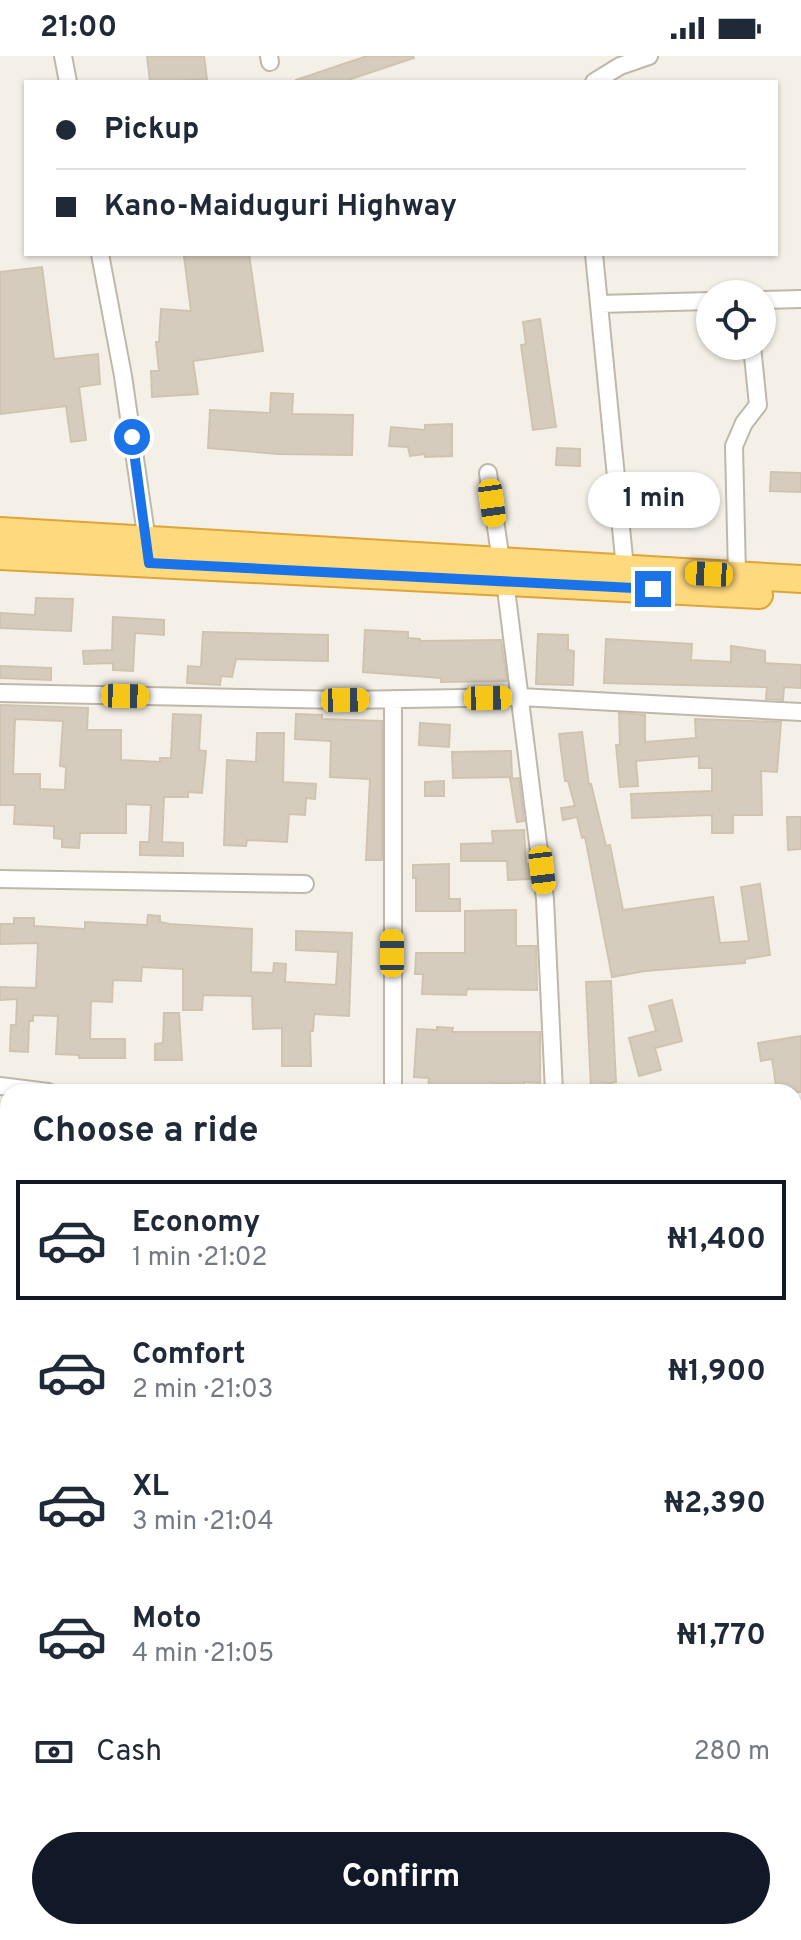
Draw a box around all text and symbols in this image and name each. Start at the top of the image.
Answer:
text: 21:00 [40,10,117,47]
text: Pickup [104,112,199,149]
text: Kano-Maiduguri Highway [104,189,457,226]
map controls [696,280,776,360]
button: locate [696,280,776,360]
route start [114,419,150,455]
callout: 1 min [587,473,719,529]
car [477,478,507,528]
text: 1 min [623,483,685,516]
car [684,561,734,587]
route end [635,571,671,607]
car [101,684,149,708]
car [464,686,512,710]
car [321,688,369,712]
car [527,845,557,895]
car [380,929,404,977]
text: Choose a ride [32,1109,258,1155]
icon: car [36,1204,108,1276]
text: Economy [132,1205,260,1242]
text: ₦1,400 [667,1222,766,1259]
text: 1 min · 21:02 [132,1242,267,1275]
icon: car [36,1336,108,1408]
text: Comfort [132,1337,245,1374]
text: ₦1,900 [668,1354,766,1391]
text: 2 min · 21:03 [132,1374,273,1407]
icon: car [36,1468,108,1540]
text: XL [132,1469,169,1506]
text: ₦2,390 [664,1486,766,1523]
text: 3 min · 21:04 [132,1506,274,1539]
icon: car [36,1600,108,1672]
text: Moto [132,1601,202,1638]
text: ₦1,770 [677,1618,766,1655]
text: 4 min · 21:05 [132,1638,274,1671]
icon: cash [32,1730,76,1774]
text: Cash [96,1734,162,1771]
text: 280 m [694,1736,770,1769]
button: Confirm [32,1832,770,1924]

